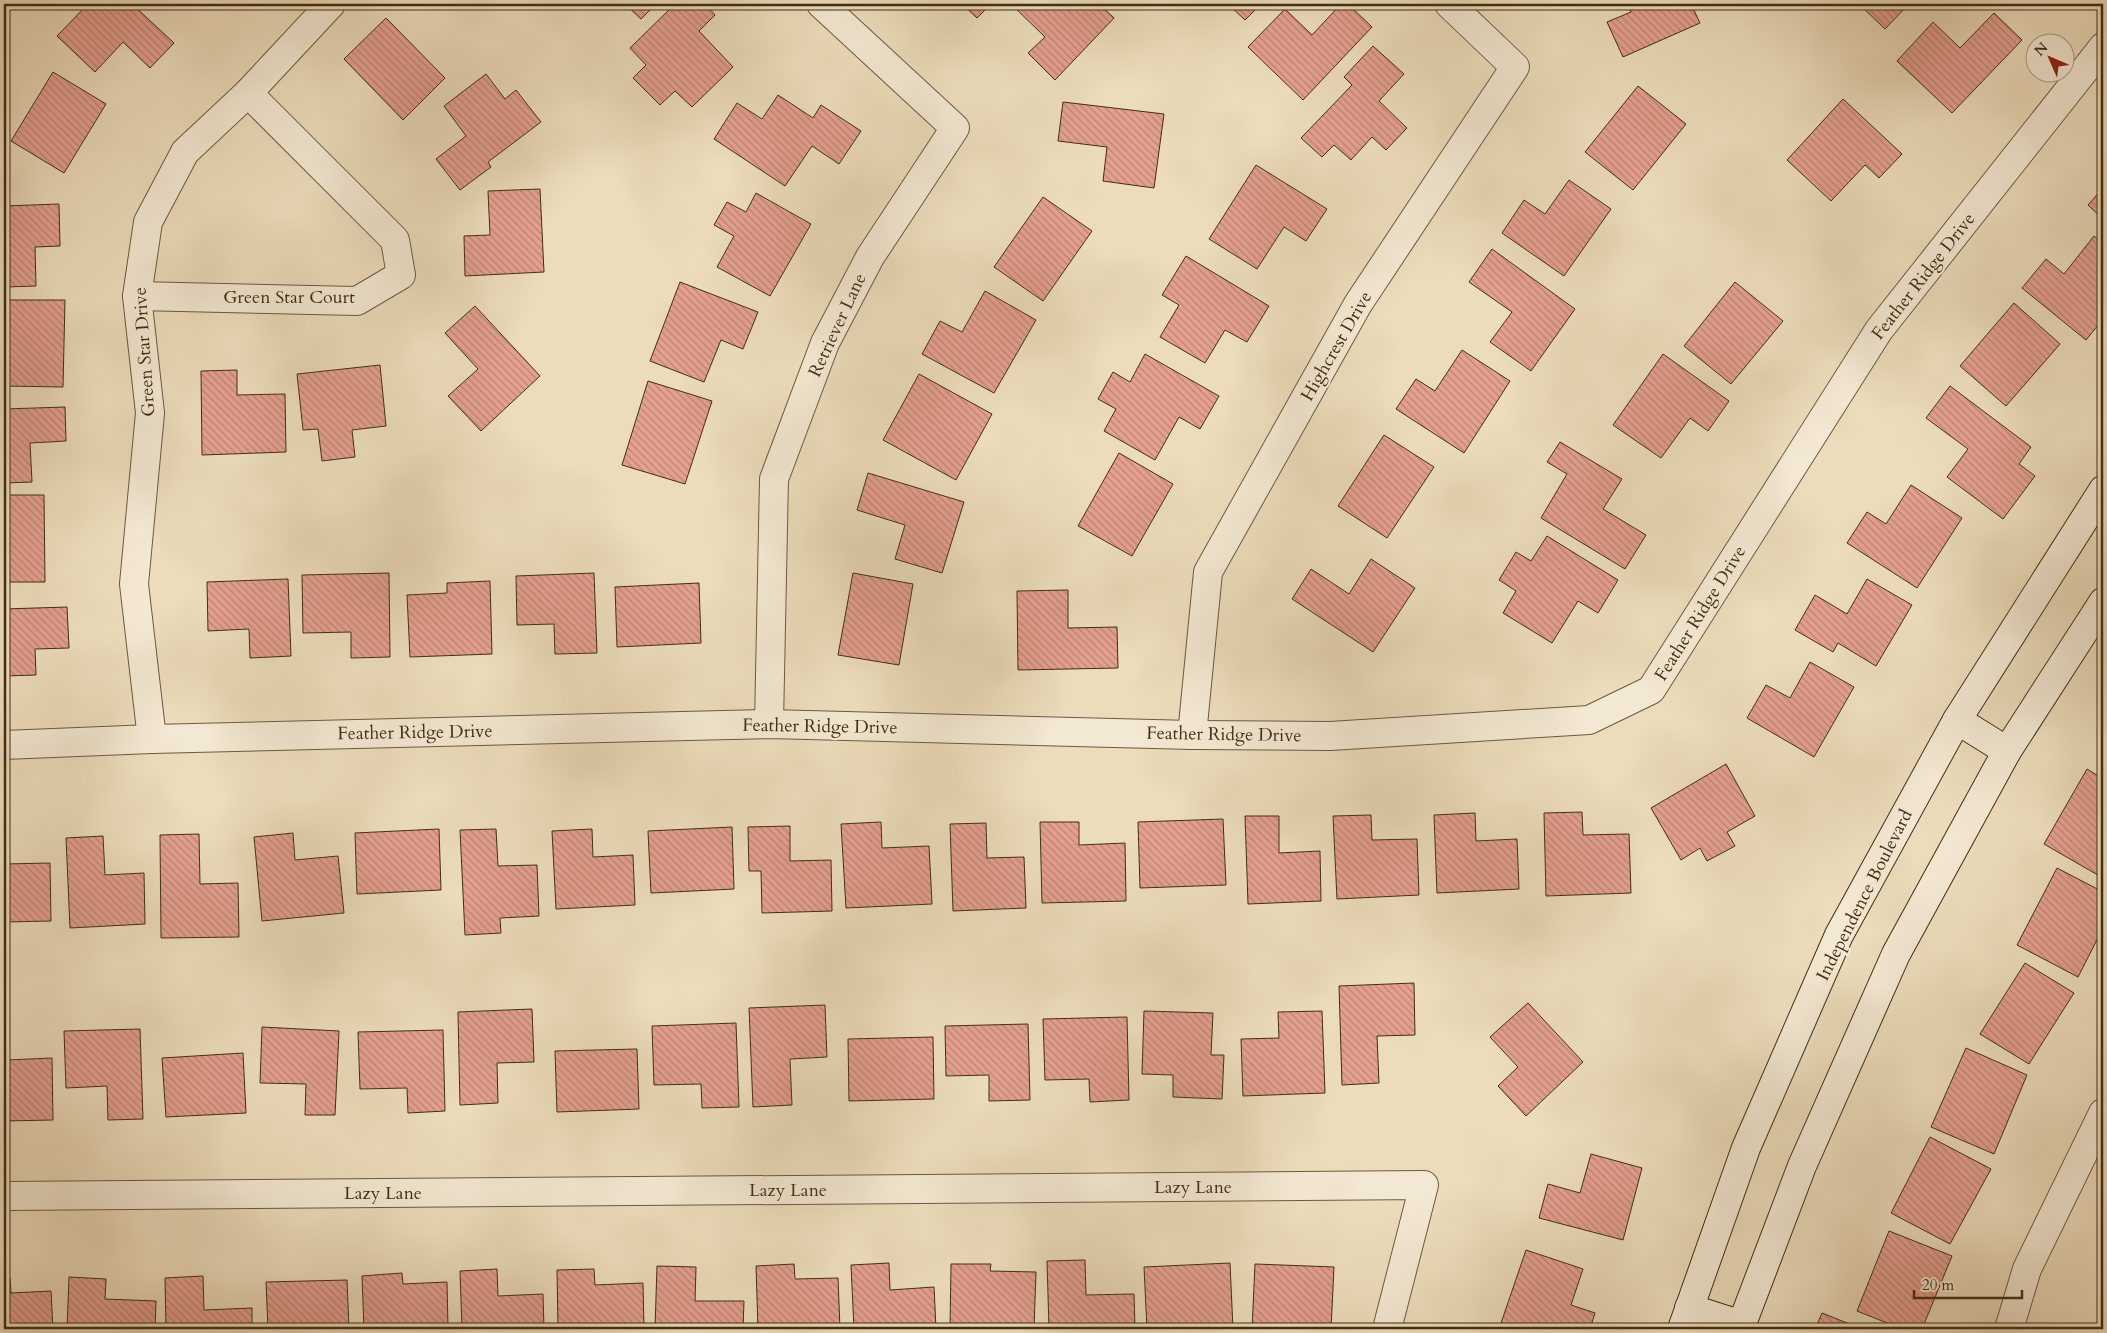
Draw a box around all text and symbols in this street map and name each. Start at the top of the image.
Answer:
north arrow [2024,32,2074,82]
text: N [2030,38,2052,60]
street label: Feather Ridge Drive [1866,208,1981,345]
street label: Retriever Lane [802,269,872,381]
street label: Green Star Court [223,285,355,310]
street label: Green Star Drive [128,286,161,417]
street label: Highcrest Drive [1295,287,1378,406]
street label: Feather Ridge Drive [1649,541,1752,686]
street label: Feather Ridge Drive [742,713,898,740]
street label: Feather Ridge Drive [337,719,493,746]
street label: Feather Ridge Drive [1146,721,1302,748]
street label: Independence Boulevard [1810,805,1919,985]
street label: Lazy Lane [1154,1175,1232,1200]
street label: Lazy Lane [749,1178,827,1203]
street label: Lazy Lane [344,1181,422,1206]
scale bar [1914,1268,2022,1300]
text: 20 m [1922,1275,1954,1295]

